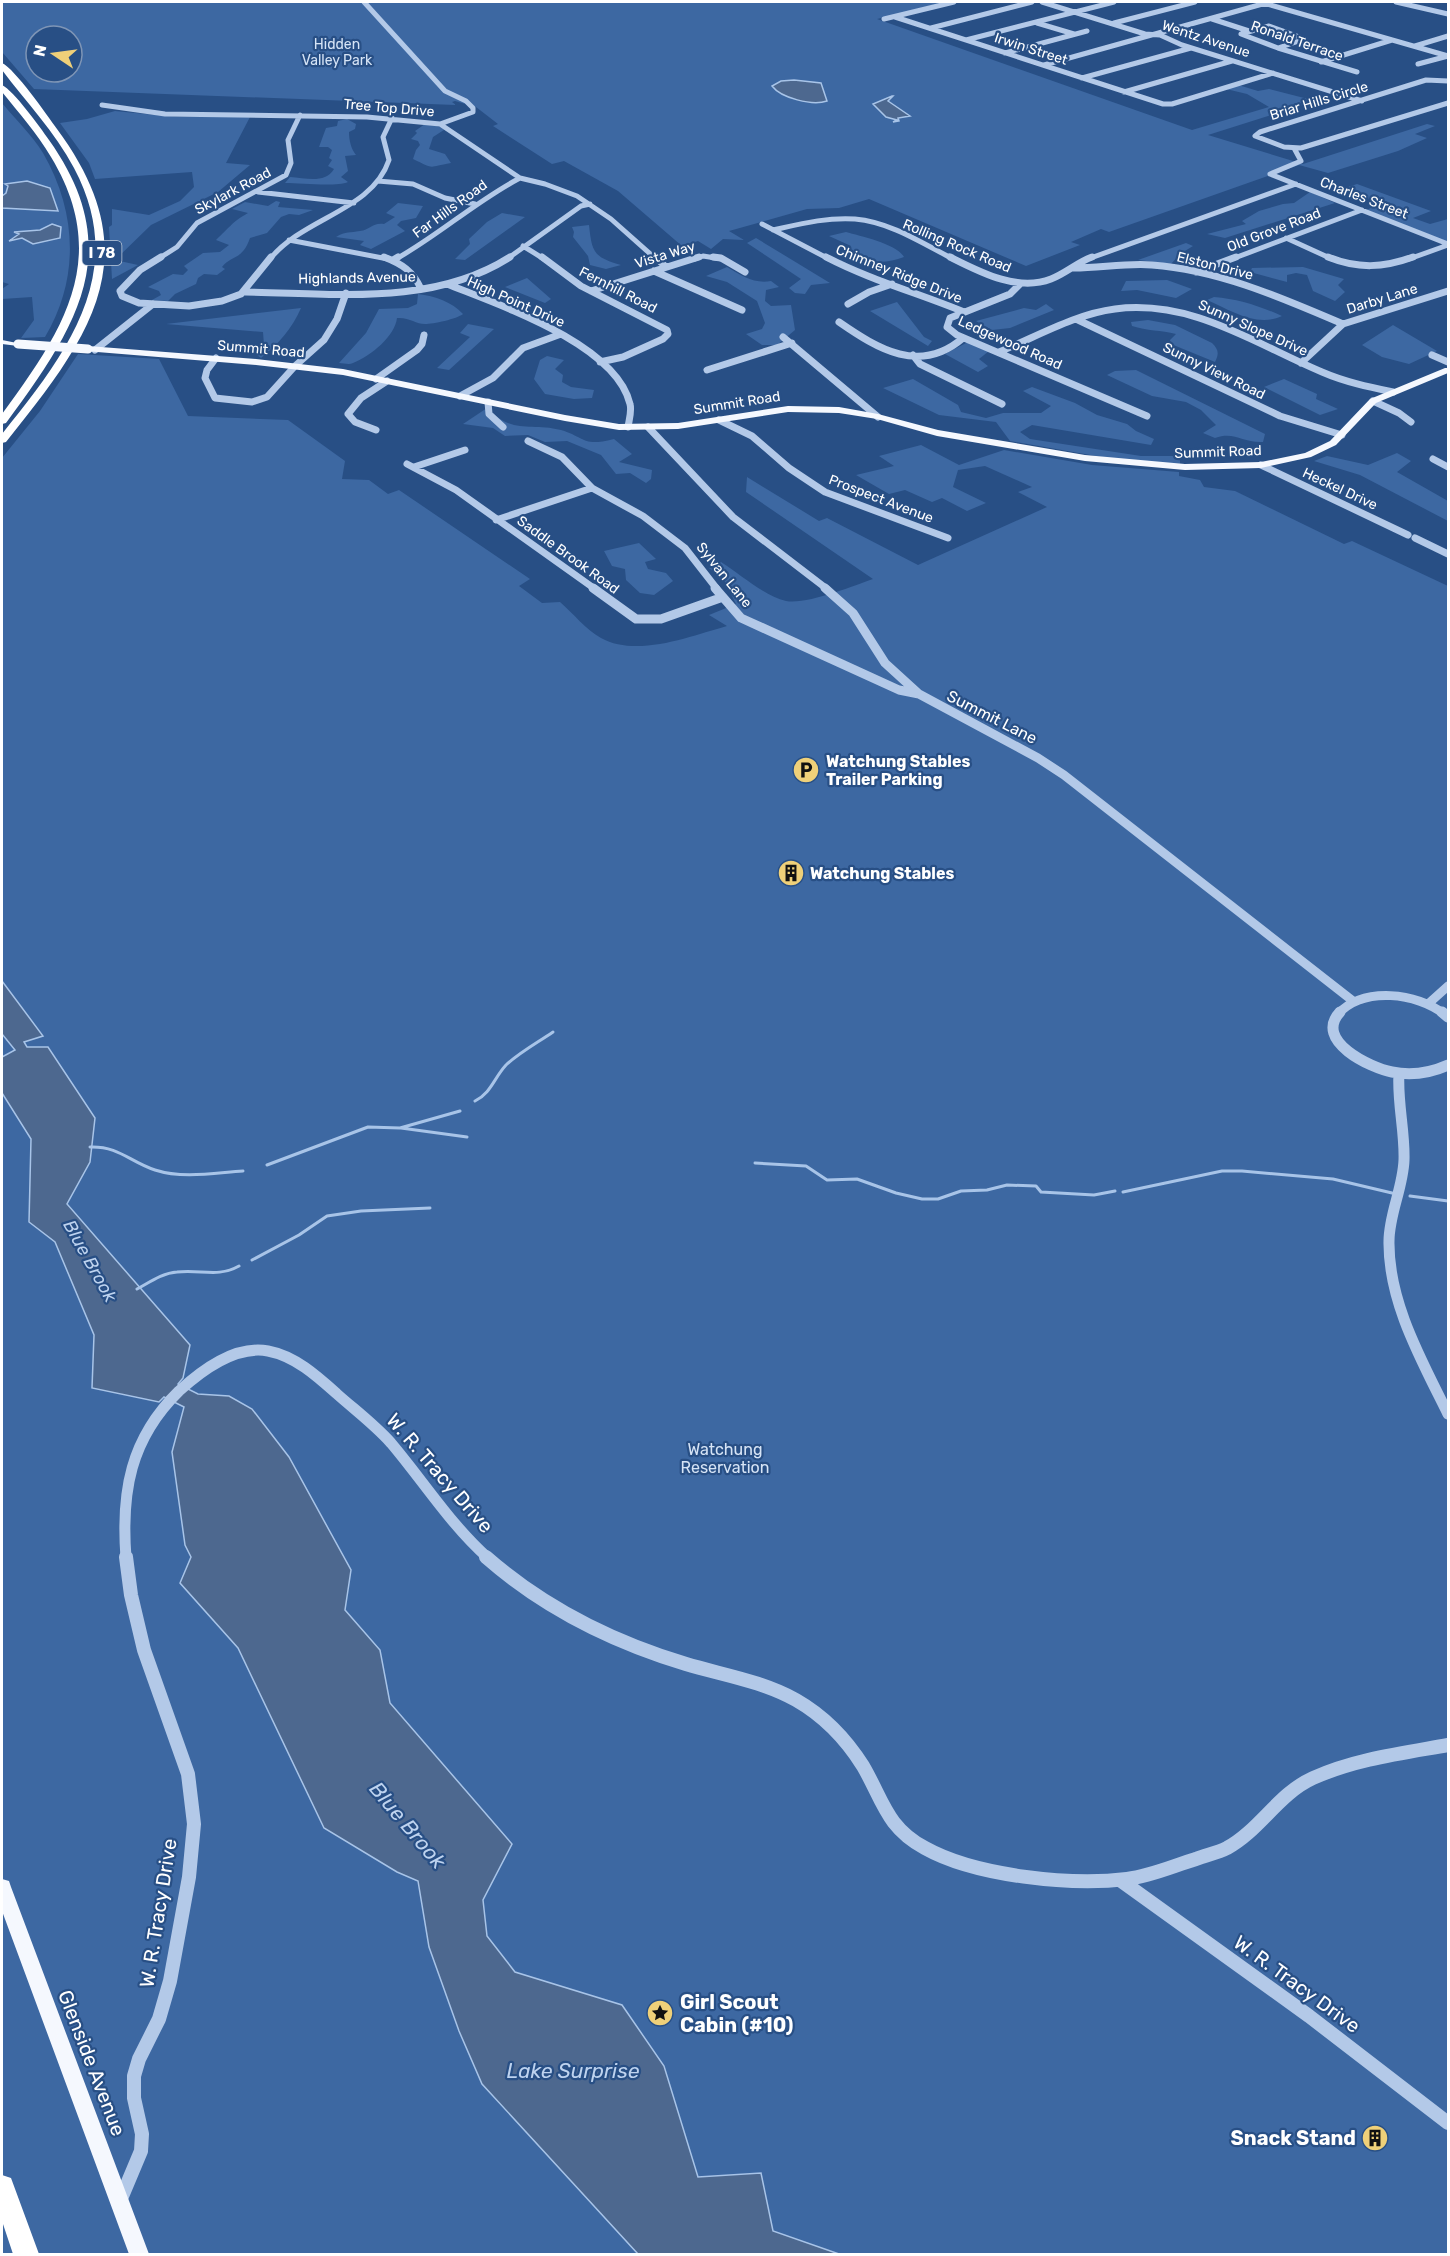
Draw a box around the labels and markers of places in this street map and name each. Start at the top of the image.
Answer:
place label: Watchung Stables Trailer Parking [826,752,970,789]
parking icon: Watchung Stables Trailer Parking [791,755,821,785]
building icon: Watchung Stables [776,858,806,888]
place label: Watchung Stables [810,864,954,883]
place label: Girl Scout Cabin (#10) [680,1990,793,2037]
place icon: Girl Scout Cabin (#10) [645,1998,675,2028]
building icon: Snack Stand [1360,2123,1390,2153]
place label: Snack Stand [1231,2126,1356,2150]

